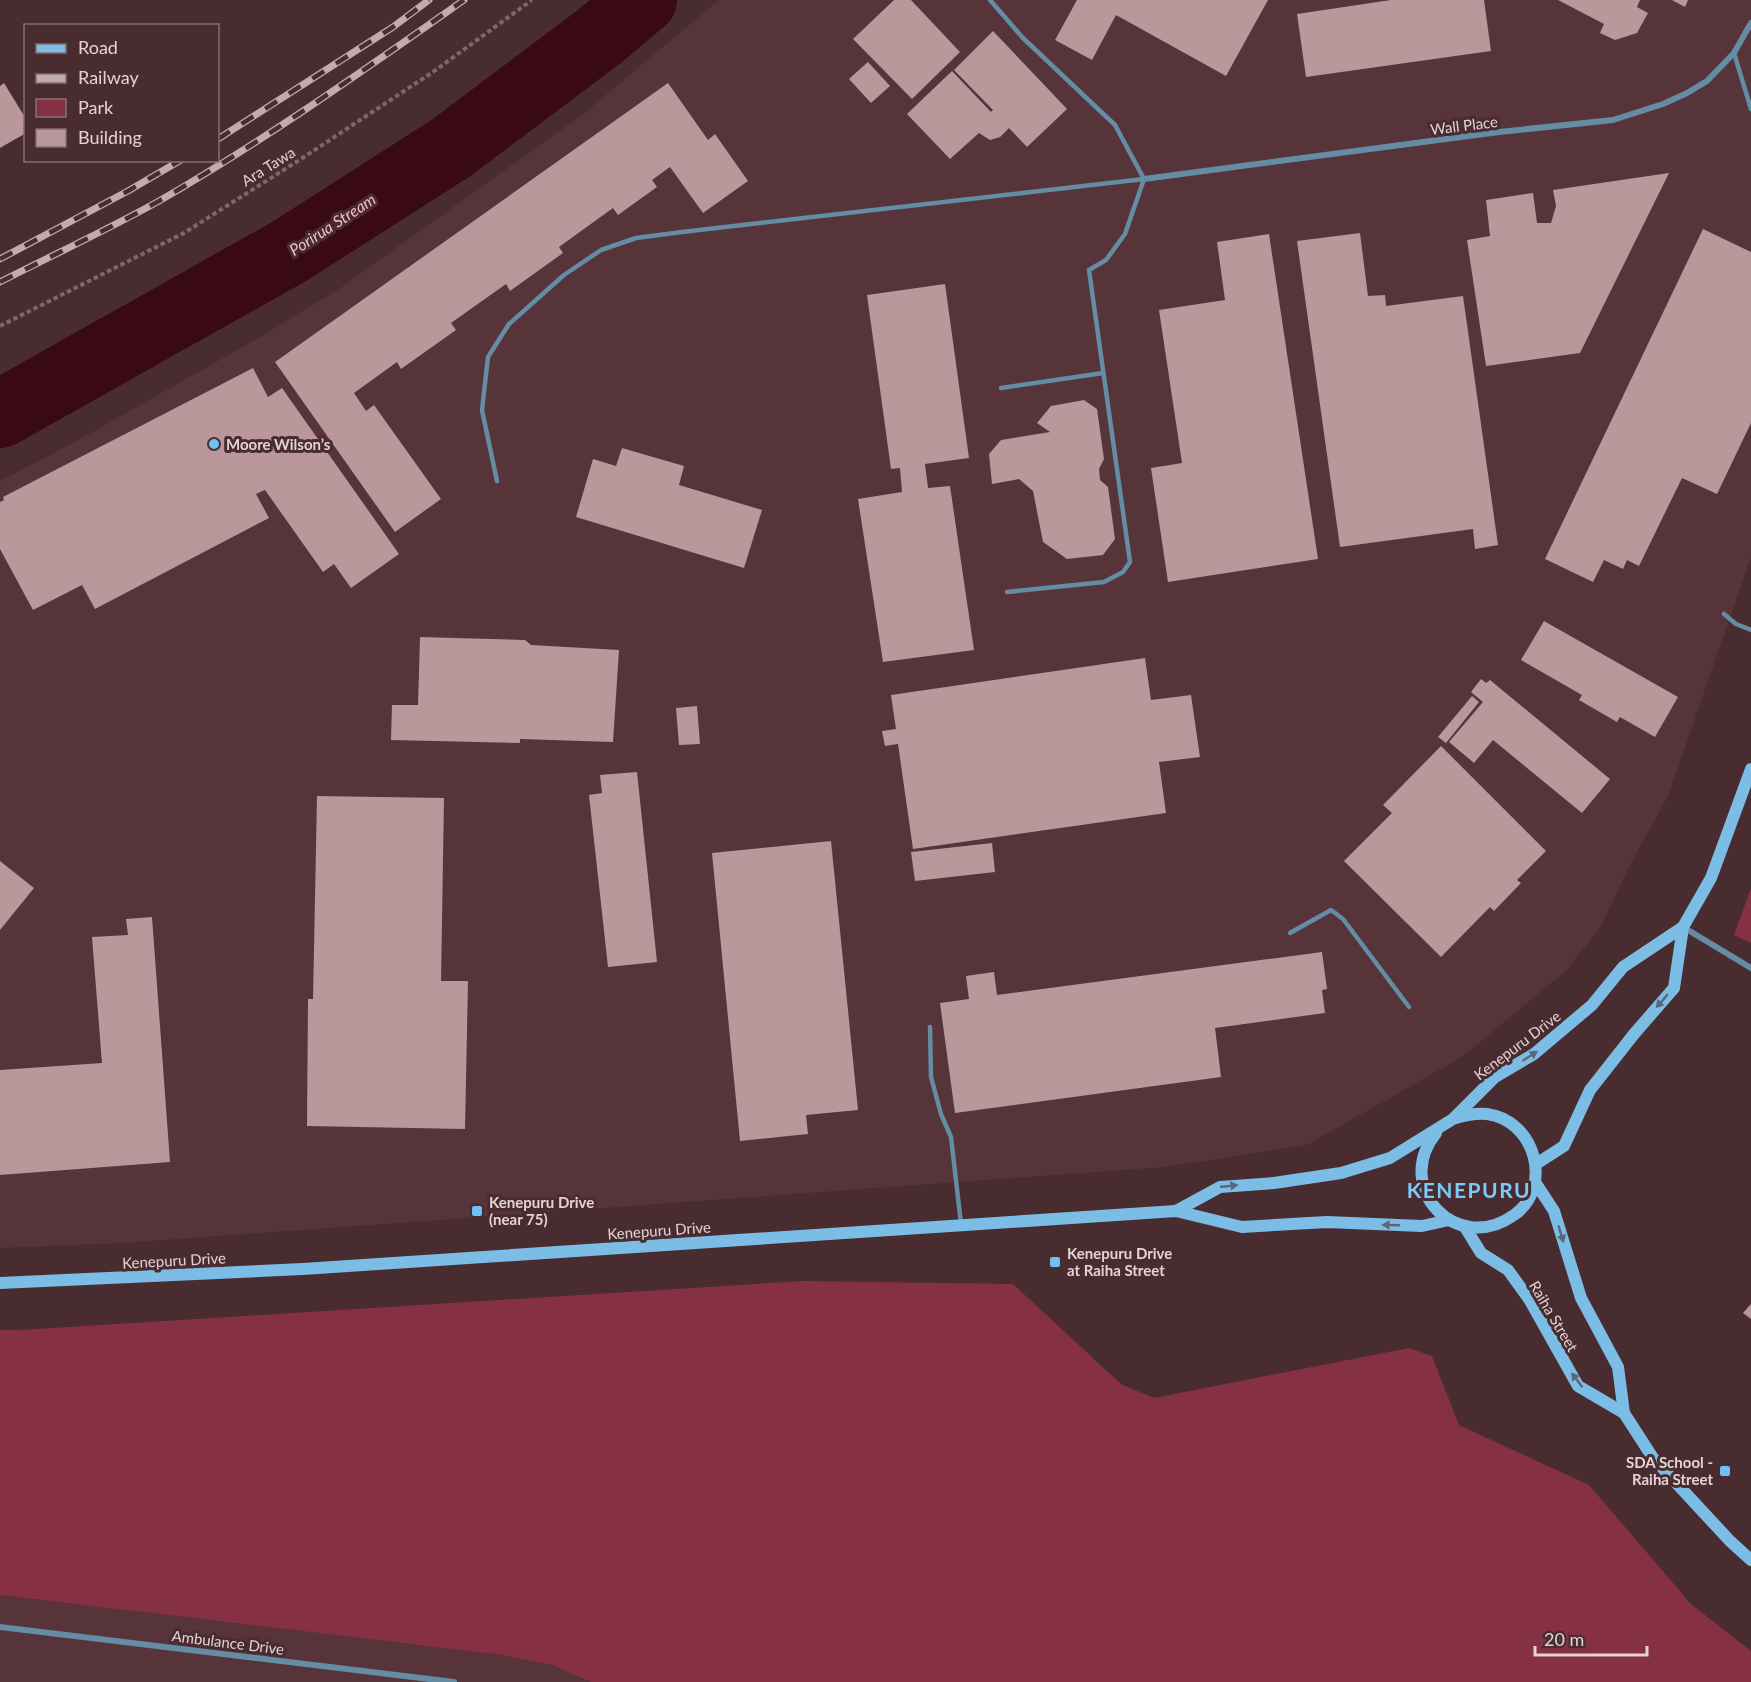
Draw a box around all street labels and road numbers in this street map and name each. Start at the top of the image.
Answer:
street label: Wall Place [1429,112,1499,138]
street label: Ara Tawa [238,142,298,190]
street label: Kenepuru Drive [1470,1007,1564,1083]
street label: Kenepuru Drive [607,1217,711,1243]
street label: Kenepuru Drive [122,1248,226,1272]
street label: Raiha Street [1526,1277,1583,1355]
street label: Ambulance Drive [171,1626,285,1658]

